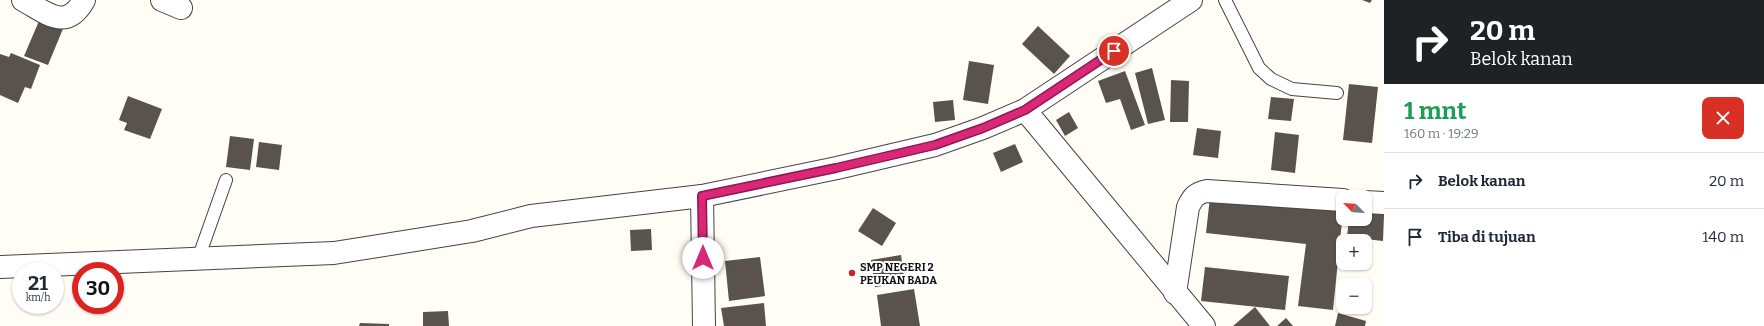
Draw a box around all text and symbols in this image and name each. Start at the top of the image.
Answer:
text: 20 m [1470,14,1535,47]
icon: right [1404,16,1456,68]
pin [1097,34,1131,68]
icon: arrive [1103,40,1125,62]
text: Belok kanan [1470,48,1573,70]
text: 1 mnt [1404,97,1467,125]
button: close [1702,97,1744,139]
text: 160 m · 19:29 [1404,126,1479,141]
icon: right [1404,170,1426,192]
text: Belok kanan [1438,172,1526,190]
text: 20 m [1709,172,1744,190]
north arrow [1336,190,1372,226]
map controls [1336,190,1372,314]
icon: arrive [1404,226,1426,248]
text: Tiba di tujuan [1438,228,1536,246]
text: 140 m [1702,228,1744,246]
button: + [1336,234,1372,270]
position arrow [682,237,724,279]
place label: SMP NEGERI 2 PEUKAN BADA [860,261,937,287]
speed limit sign: 30 [72,262,124,314]
marker: SMP NEGERI 2 PEUKAN BADA [847,268,857,278]
text: 21 [28,271,48,295]
button: − [1336,278,1372,314]
text: km/h [26,292,50,304]

